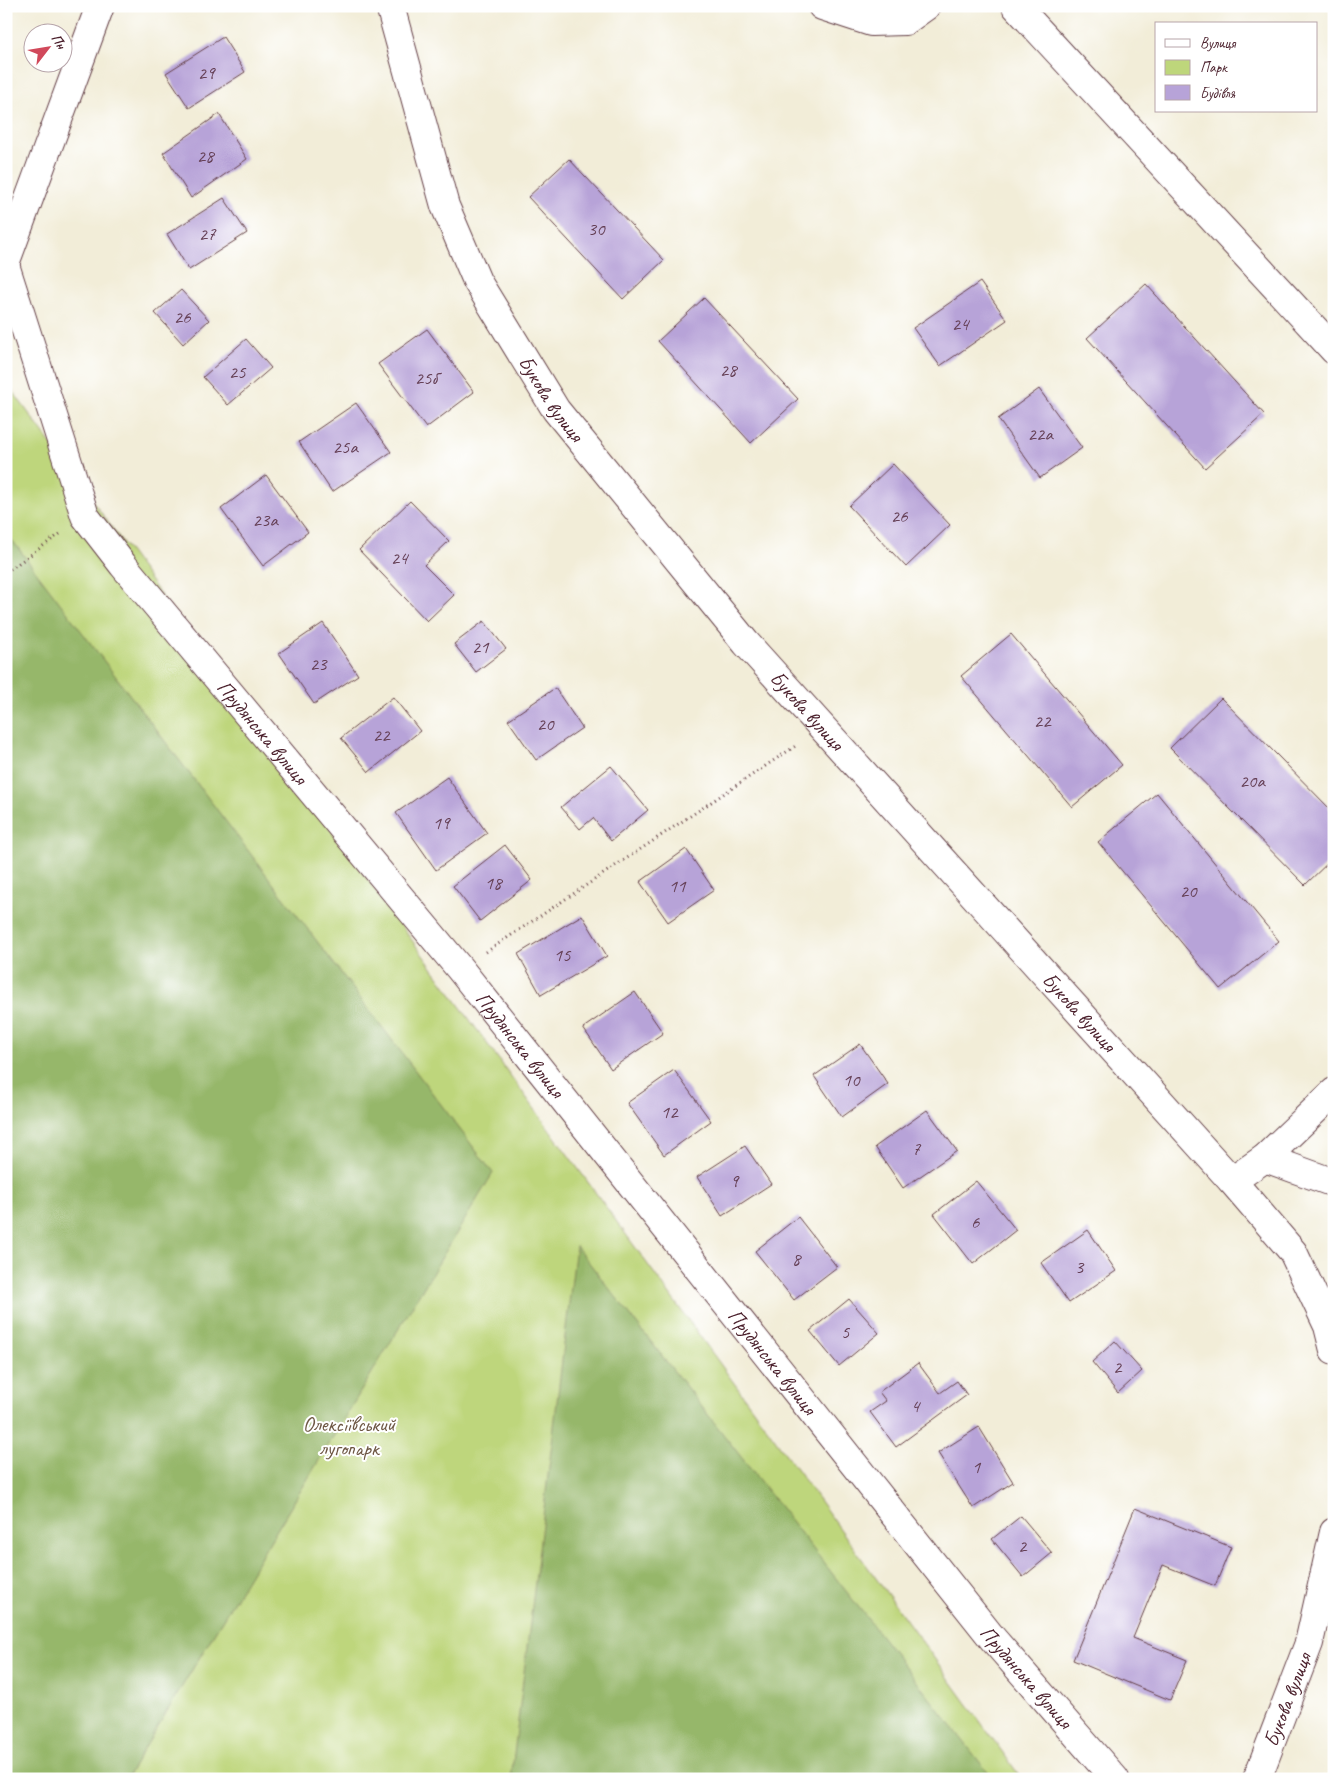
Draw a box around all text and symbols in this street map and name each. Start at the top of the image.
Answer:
north arrow [22,22,72,72]
legend [1155,22,1318,112]
text: Пн [48,31,70,53]
text: Вулиця [1200,34,1237,53]
text: Парк [1200,58,1228,77]
house number: 29 [197,61,216,85]
text: Будівля [1200,84,1235,103]
house number: 28 [196,144,216,168]
house number: 30 [587,217,606,241]
house number: 27 [198,222,217,246]
house number: 26 [173,305,192,329]
house number: 24 [951,312,971,336]
street label: Букова вулиця [513,351,591,448]
house number: 28 [719,358,739,382]
house number: 25 [228,360,247,384]
house number: 25б [415,366,443,390]
house number: 22а [1027,422,1054,446]
house number: 25а [332,435,359,459]
house number: 26 [890,504,909,528]
house number: 23а [252,508,279,532]
house number: 24 [390,546,410,570]
house number: 21 [471,635,490,659]
house number: 23 [309,652,328,676]
street label: Букова вулиця [765,665,851,757]
street label: Прудянська вулиця [211,675,315,791]
house number: 22 [1033,709,1052,733]
house number: 20 [536,712,555,736]
house number: 22 [372,723,391,747]
house number: 20а [1239,769,1266,793]
house number: 19 [432,811,451,835]
house number: 18 [484,871,504,895]
house number: 11 [668,874,687,898]
house number: 20 [1179,879,1198,903]
house number: 15 [553,943,572,967]
street label: Букова вулиця [1037,967,1123,1058]
street label: Прудянська вулиця [470,986,571,1104]
house number: 10 [842,1068,861,1092]
house number: 12 [660,1100,679,1124]
house number: 7 [912,1137,922,1161]
house number: 9 [730,1169,740,1193]
house number: 6 [971,1210,981,1234]
house number: 8 [792,1247,803,1271]
house number: 3 [1075,1255,1085,1279]
street label: Прудянська вулиця [722,1303,823,1421]
house number: 5 [841,1320,851,1344]
house number: 2 [1113,1355,1123,1379]
house number: 4 [911,1394,922,1418]
park label: Олексіївський лугопарк [303,1411,396,1461]
house number: 1 [972,1455,982,1479]
house number: 2 [1018,1534,1028,1558]
street label: Прудянська вулиця [974,1620,1079,1735]
street label: Букова вулиця [1258,1647,1318,1750]

